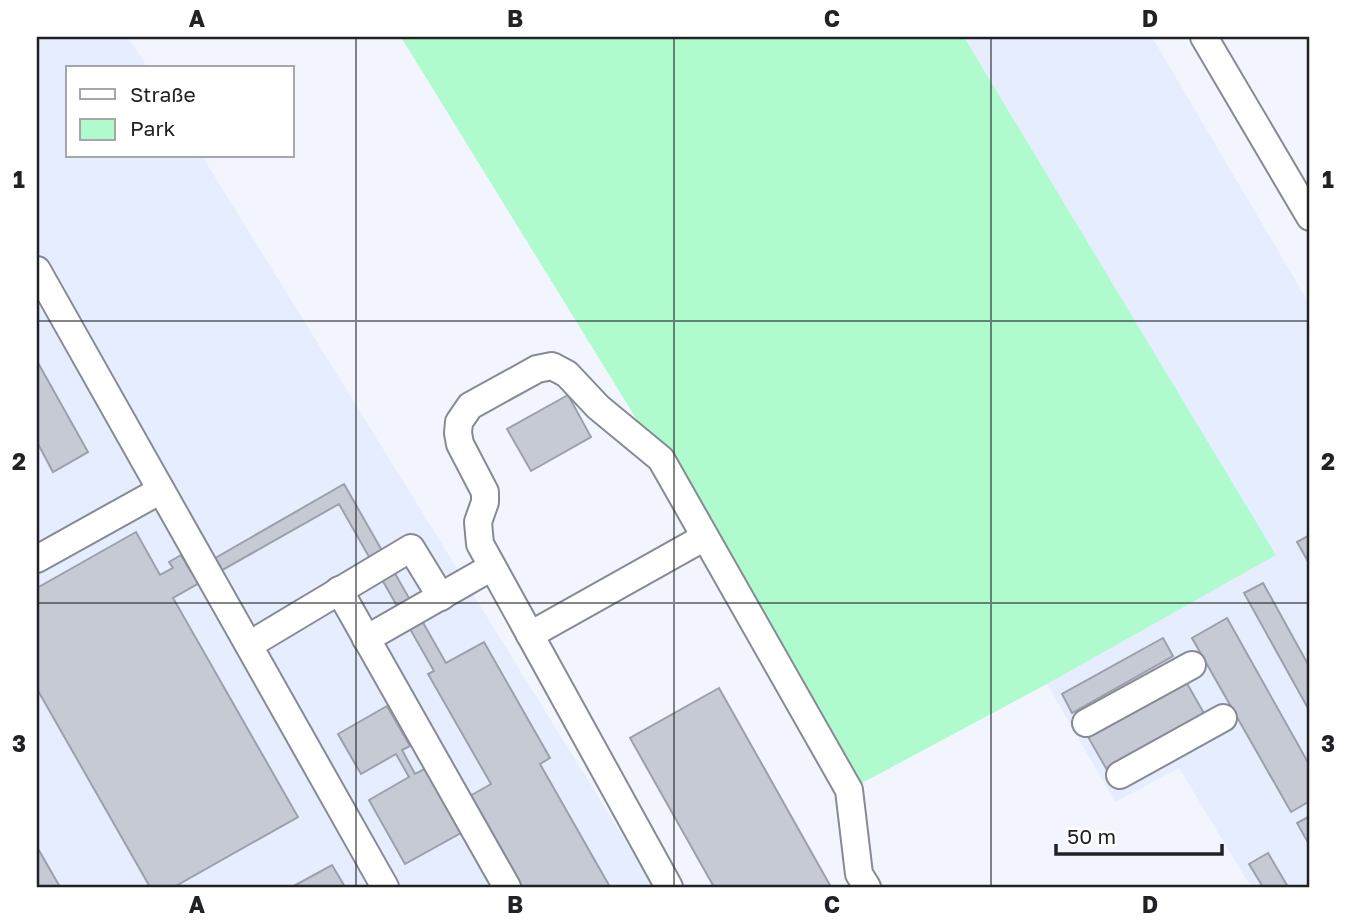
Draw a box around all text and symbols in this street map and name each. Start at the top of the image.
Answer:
text: A [189,4,206,32]
text: B [507,4,523,32]
text: C [824,4,840,32]
text: D [1142,4,1158,32]
legend [66,66,294,158]
text: Straße [130,81,196,107]
text: Park [130,115,176,141]
text: 1 [13,165,25,193]
text: 1 [1322,165,1334,193]
text: 2 [12,447,26,475]
text: 2 [1321,447,1335,475]
text: 3 [12,729,26,757]
text: 3 [1321,729,1335,757]
scale bar [1056,812,1223,856]
text: 50 m [1067,823,1116,849]
text: A [189,890,206,918]
text: B [507,890,523,918]
text: C [824,890,840,918]
text: D [1142,890,1158,918]

